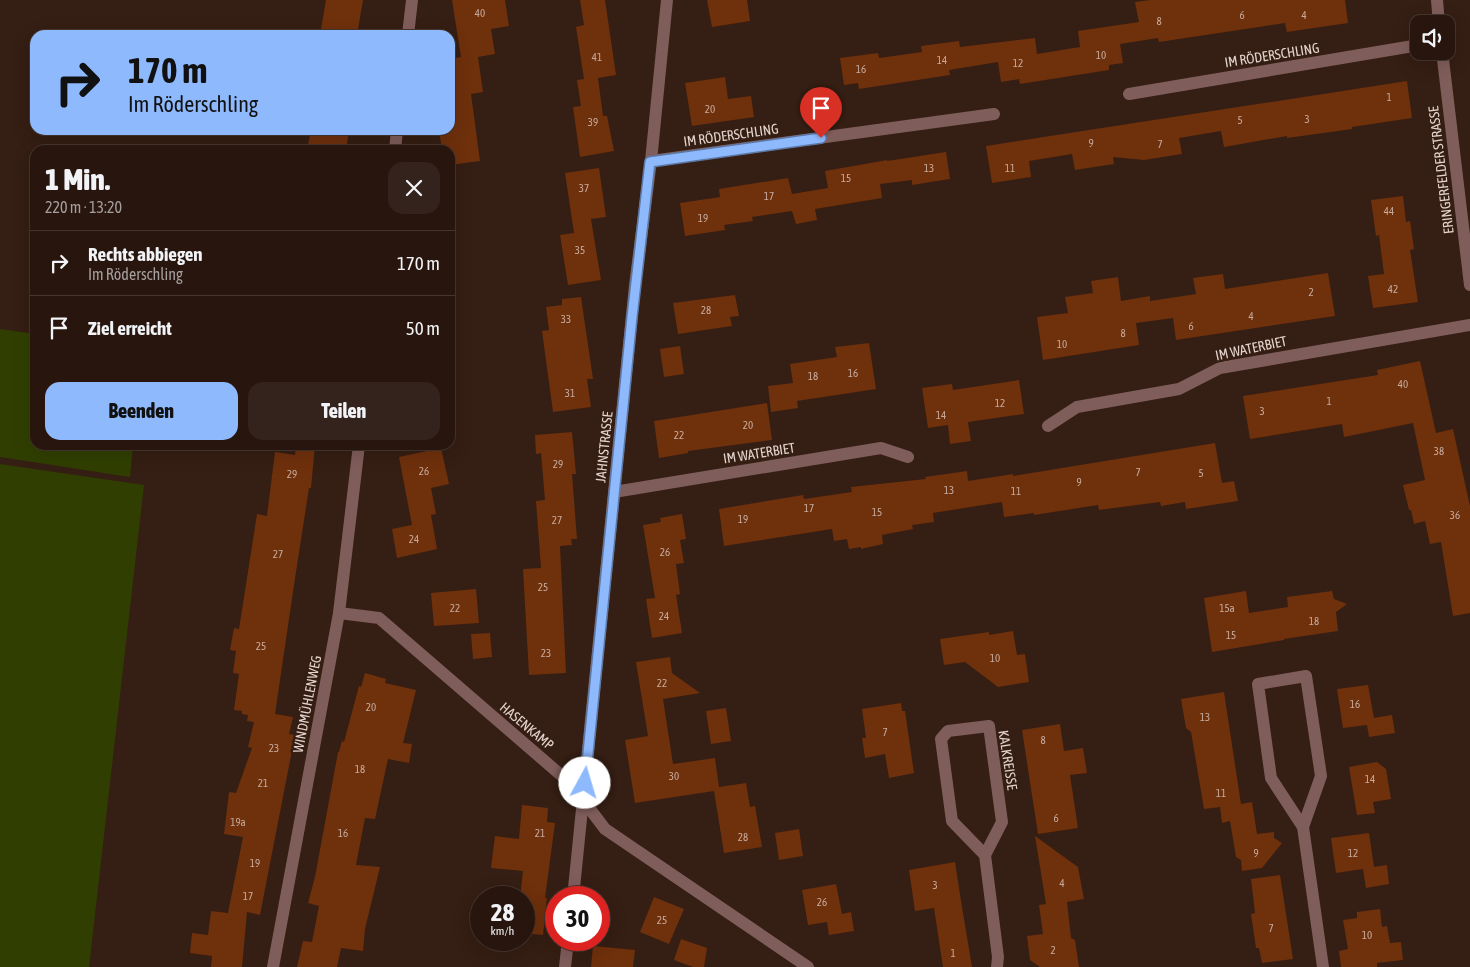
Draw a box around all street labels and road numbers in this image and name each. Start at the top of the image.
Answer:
street label: IM RÖDERSCHLING [1223,40,1321,70]
street label: ERINGERFELDER STRASSE [1425,105,1457,235]
street label: IM RÖDERSCHLING [683,120,779,150]
street label: IM WATERBIET [1214,333,1288,363]
street label: JAHNSTRASSE [592,411,616,483]
street label: IM WATERBIET [722,439,796,467]
street label: WINDMÜHLENWEG [290,654,324,754]
street label: HASENKAMP [497,699,557,753]
street label: KALKREISSE [995,729,1021,791]

